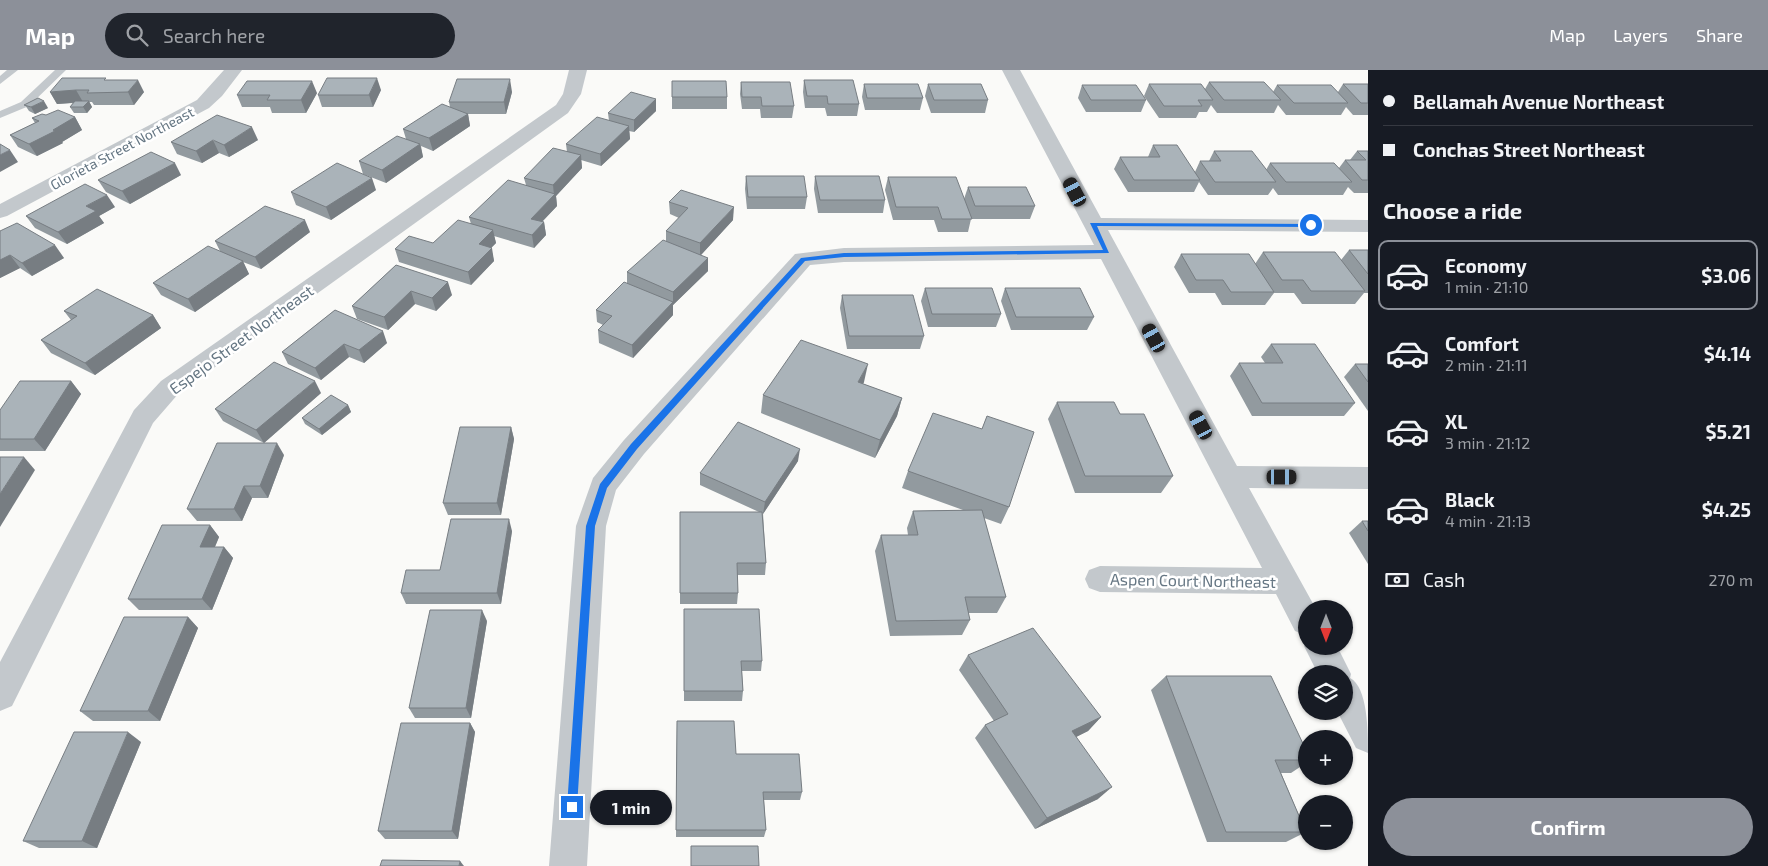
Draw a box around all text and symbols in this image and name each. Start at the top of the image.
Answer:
search box [105,13,455,58]
text: Map [25,21,75,50]
icon: search [123,21,151,49]
text: Search here [163,24,265,47]
text: Map [1549,24,1585,46]
text: Layers [1613,24,1668,46]
text: Share [1696,24,1743,46]
text: Bellamah Avenue Northeast [1413,90,1664,113]
street label: Glorieta Street Northeast [47,103,197,193]
text: Conchas Street Northeast [1413,138,1645,161]
car [1061,175,1088,209]
text: Choose a ride [1383,197,1522,223]
route start [1300,214,1322,236]
icon: car [1385,253,1430,298]
text: Economy [1445,254,1527,277]
text: $3.06 [1701,264,1751,287]
text: 1 min · 21:10 [1445,277,1528,296]
street label: Espejo Street Northeast [165,280,317,398]
car [1140,321,1167,355]
icon: car [1385,331,1430,376]
text: Comfort [1445,332,1519,355]
text: $4.14 [1704,342,1751,365]
text: 2 min · 21:11 [1445,355,1528,374]
car [1187,408,1214,442]
icon: car [1385,409,1430,454]
text: XL [1445,410,1467,433]
text: $5.21 [1706,420,1751,443]
text: 3 min · 21:12 [1445,433,1530,452]
car [1267,470,1297,485]
icon: car [1385,487,1430,532]
text: Black [1445,488,1495,511]
text: $4.25 [1702,498,1751,521]
text: 4 min · 21:13 [1445,511,1531,530]
icon: cash [1383,566,1411,594]
text: Cash [1423,568,1465,591]
street label: Aspen Court Northeast [1110,569,1276,591]
text: 270 m [1709,570,1753,589]
north arrow [1298,600,1352,655]
map controls [1298,600,1353,850]
button: layers [1298,665,1353,720]
button: + [1298,730,1353,785]
callout: 1 min [590,790,672,824]
button: − [1298,795,1353,850]
route end [561,796,583,818]
text: 1 min [612,798,650,817]
button: Confirm [1383,798,1753,856]

